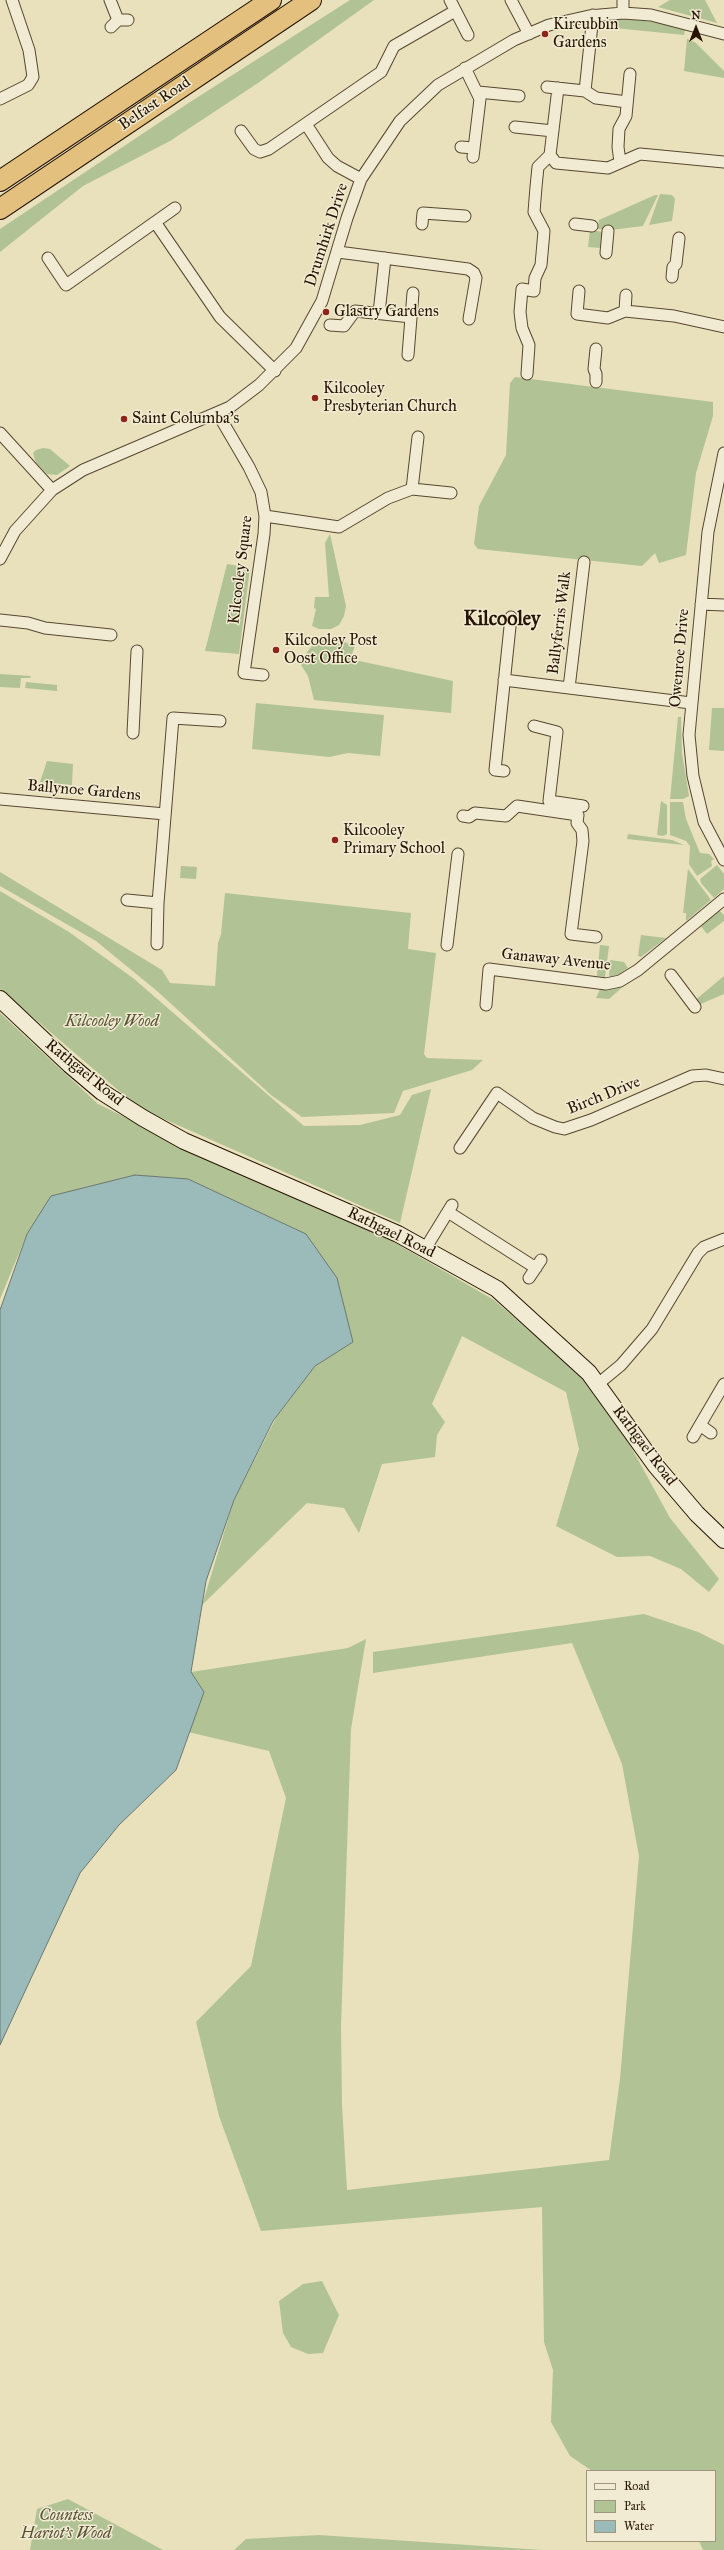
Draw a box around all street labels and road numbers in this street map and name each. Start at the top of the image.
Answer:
street label: Belfast Road [115,73,195,135]
street label: Drumhirk Drive [301,181,353,289]
street label: Kilcooley Square [225,514,257,626]
street label: Ballyferris Walk [544,570,576,676]
street label: Owenroe Drive [666,608,694,708]
street label: Ballynoe Gardens [27,776,141,806]
street label: Ganaway Avenue [500,945,612,975]
street label: Rathgael Road [41,1036,127,1110]
street label: Birch Drive [565,1073,643,1119]
street label: Rathgael Road [344,1203,438,1263]
street label: Rathgael Road [608,1402,680,1490]

